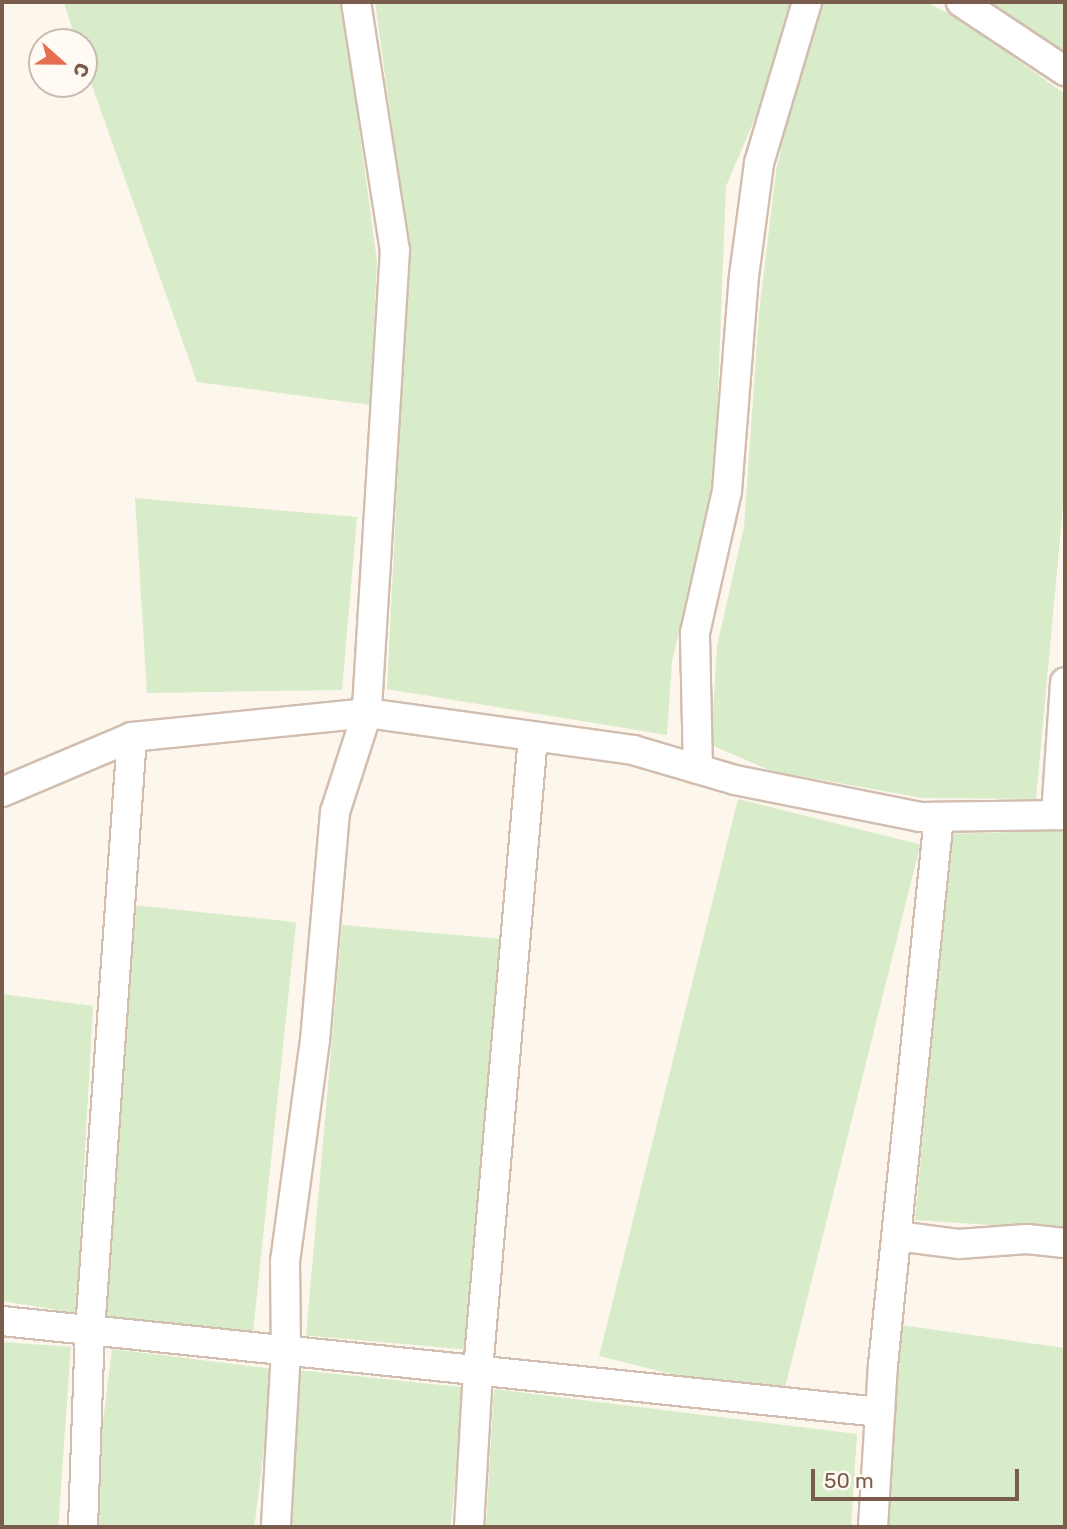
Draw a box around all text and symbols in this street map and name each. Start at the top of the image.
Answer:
north arrow [28,28,98,98]
text: С [68,60,94,80]
scale bar [815,1456,1023,1500]
text: 50 m [824,1468,874,1493]

